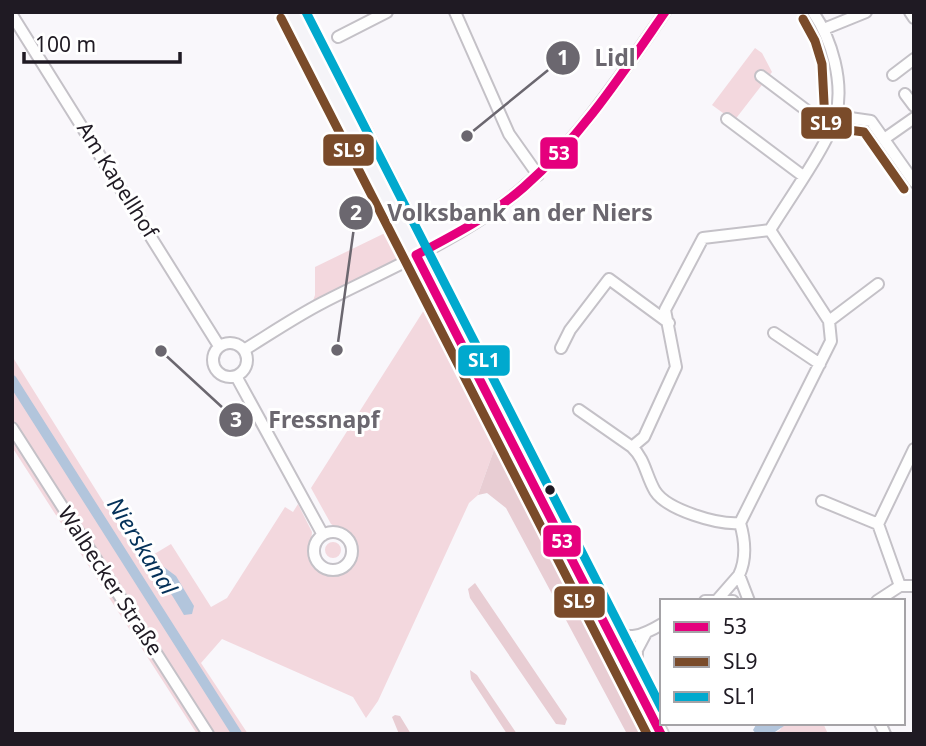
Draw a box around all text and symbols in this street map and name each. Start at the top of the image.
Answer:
scale bar [24,21,180,65]
text: 100 m [35,30,96,58]
callout: Lidl [545,36,649,80]
text: Lidl [594,41,636,73]
text: 1 [557,43,569,71]
line badge: SL9 [800,106,853,140]
text: SL9 [810,110,842,136]
street label: Am Kapellhof [71,116,166,244]
line badge: SL9 [322,133,375,167]
line badge: 53 [539,136,579,170]
text: SL9 [333,137,365,163]
text: 53 [548,140,570,166]
callout: Volksbank an der Niers [339,191,667,235]
text: Volksbank an der Niers [387,196,653,228]
text: 2 [350,198,362,226]
line badge: SL1 [457,344,511,377]
text: SL1 [468,347,500,373]
callout: Fressnapf [219,398,393,442]
text: Fressnapf [268,403,381,435]
text: 3 [230,405,242,433]
unlabelled marker [543,483,557,497]
water label: Nierskanal [100,491,186,601]
street label: Walbecker Straße [52,500,170,660]
line badge: 53 [542,524,582,558]
text: 53 [551,528,573,554]
line badge: SL9 [553,585,606,619]
text: SL9 [563,588,595,614]
legend [660,599,905,725]
text: 53 [723,612,747,640]
text: SL9 [723,647,758,675]
text: SL1 [723,682,758,710]

